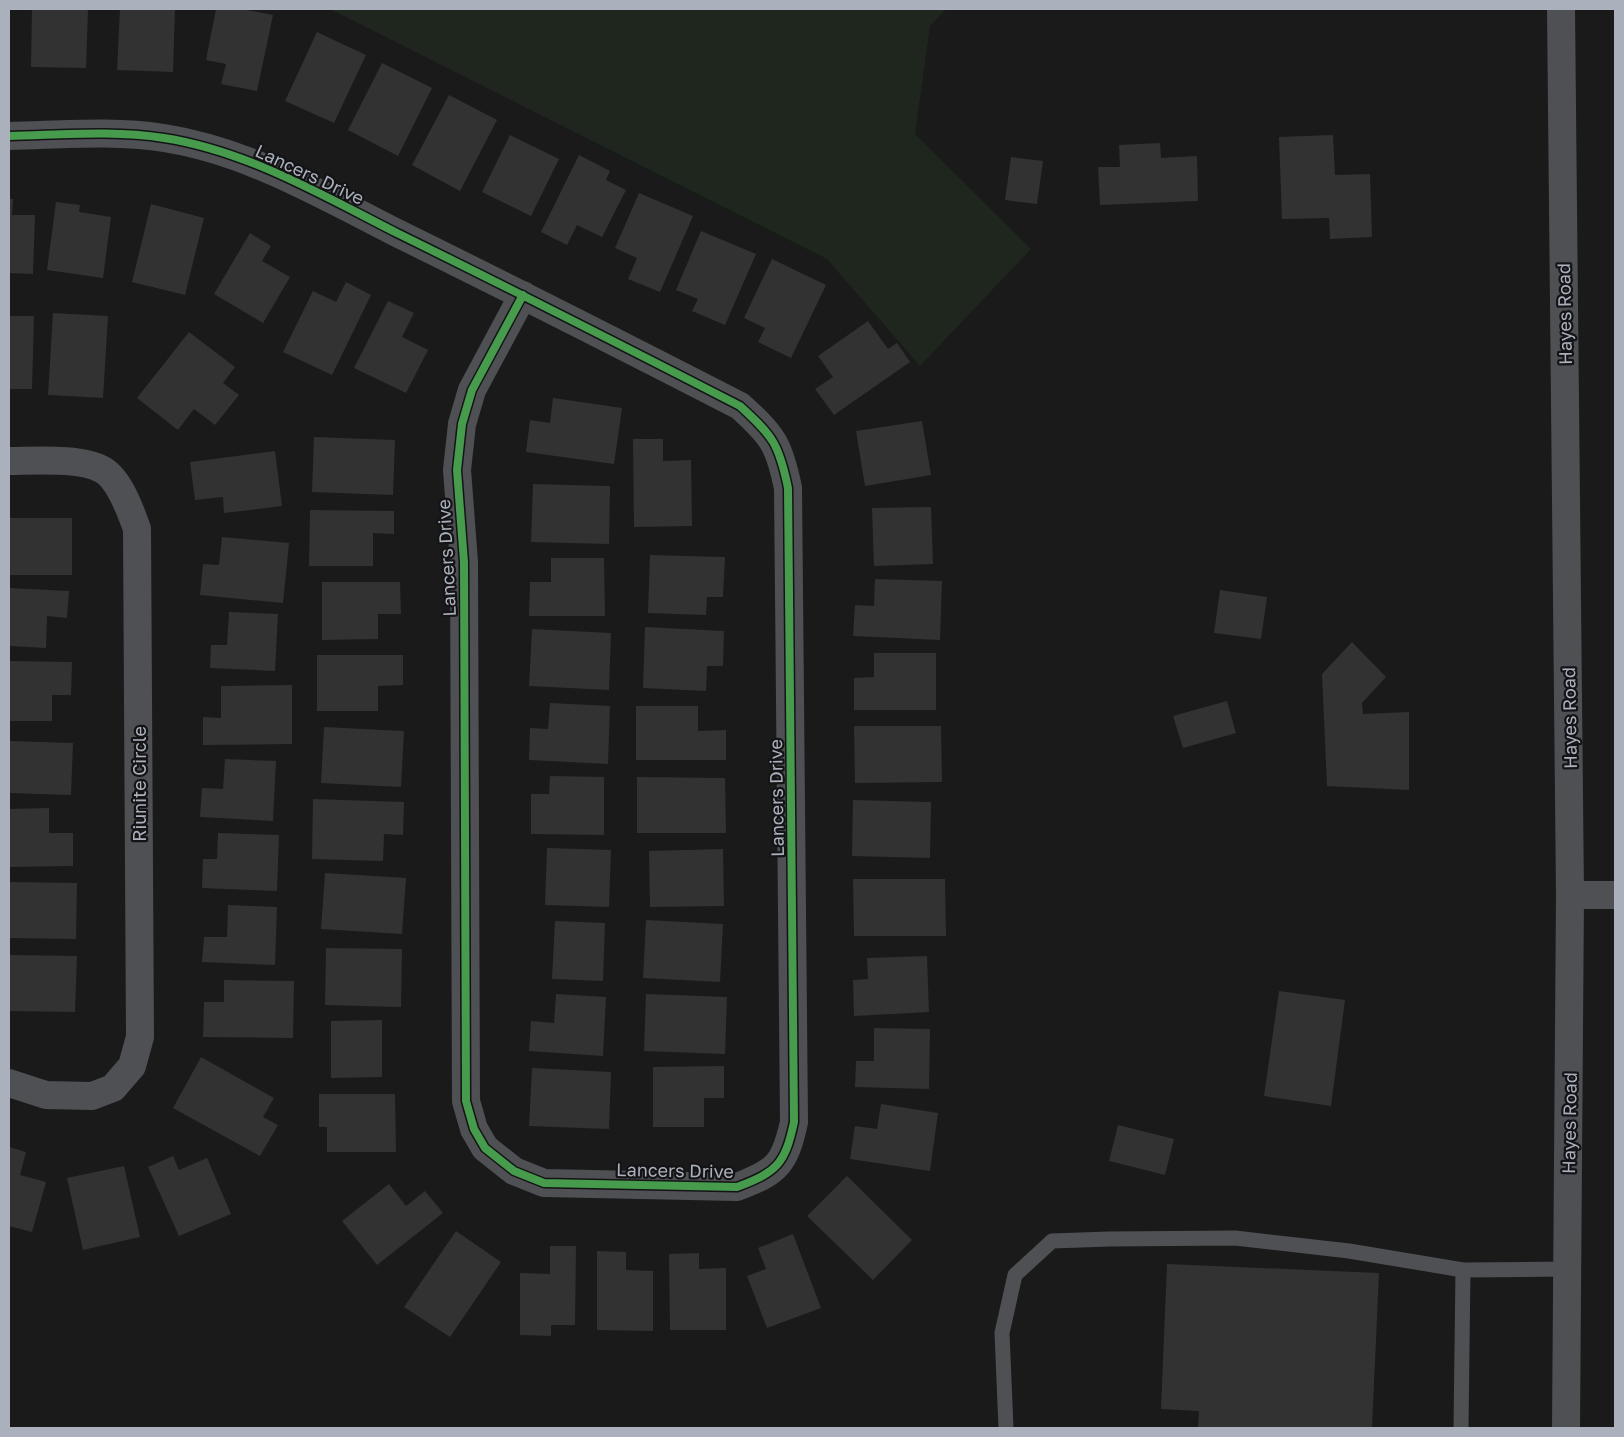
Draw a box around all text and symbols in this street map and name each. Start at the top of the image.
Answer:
street label: Lancers Drive [252,139,368,209]
street label: Hayes Road [1552,263,1576,365]
street label: Lancers Drive [432,499,460,617]
street label: Hayes Road [1557,667,1581,769]
street label: Riunite Circle [128,726,150,842]
street label: Lancers Drive [764,739,788,857]
street label: Hayes Road [1557,1072,1581,1174]
street label: Lancers Drive [616,1158,734,1182]

